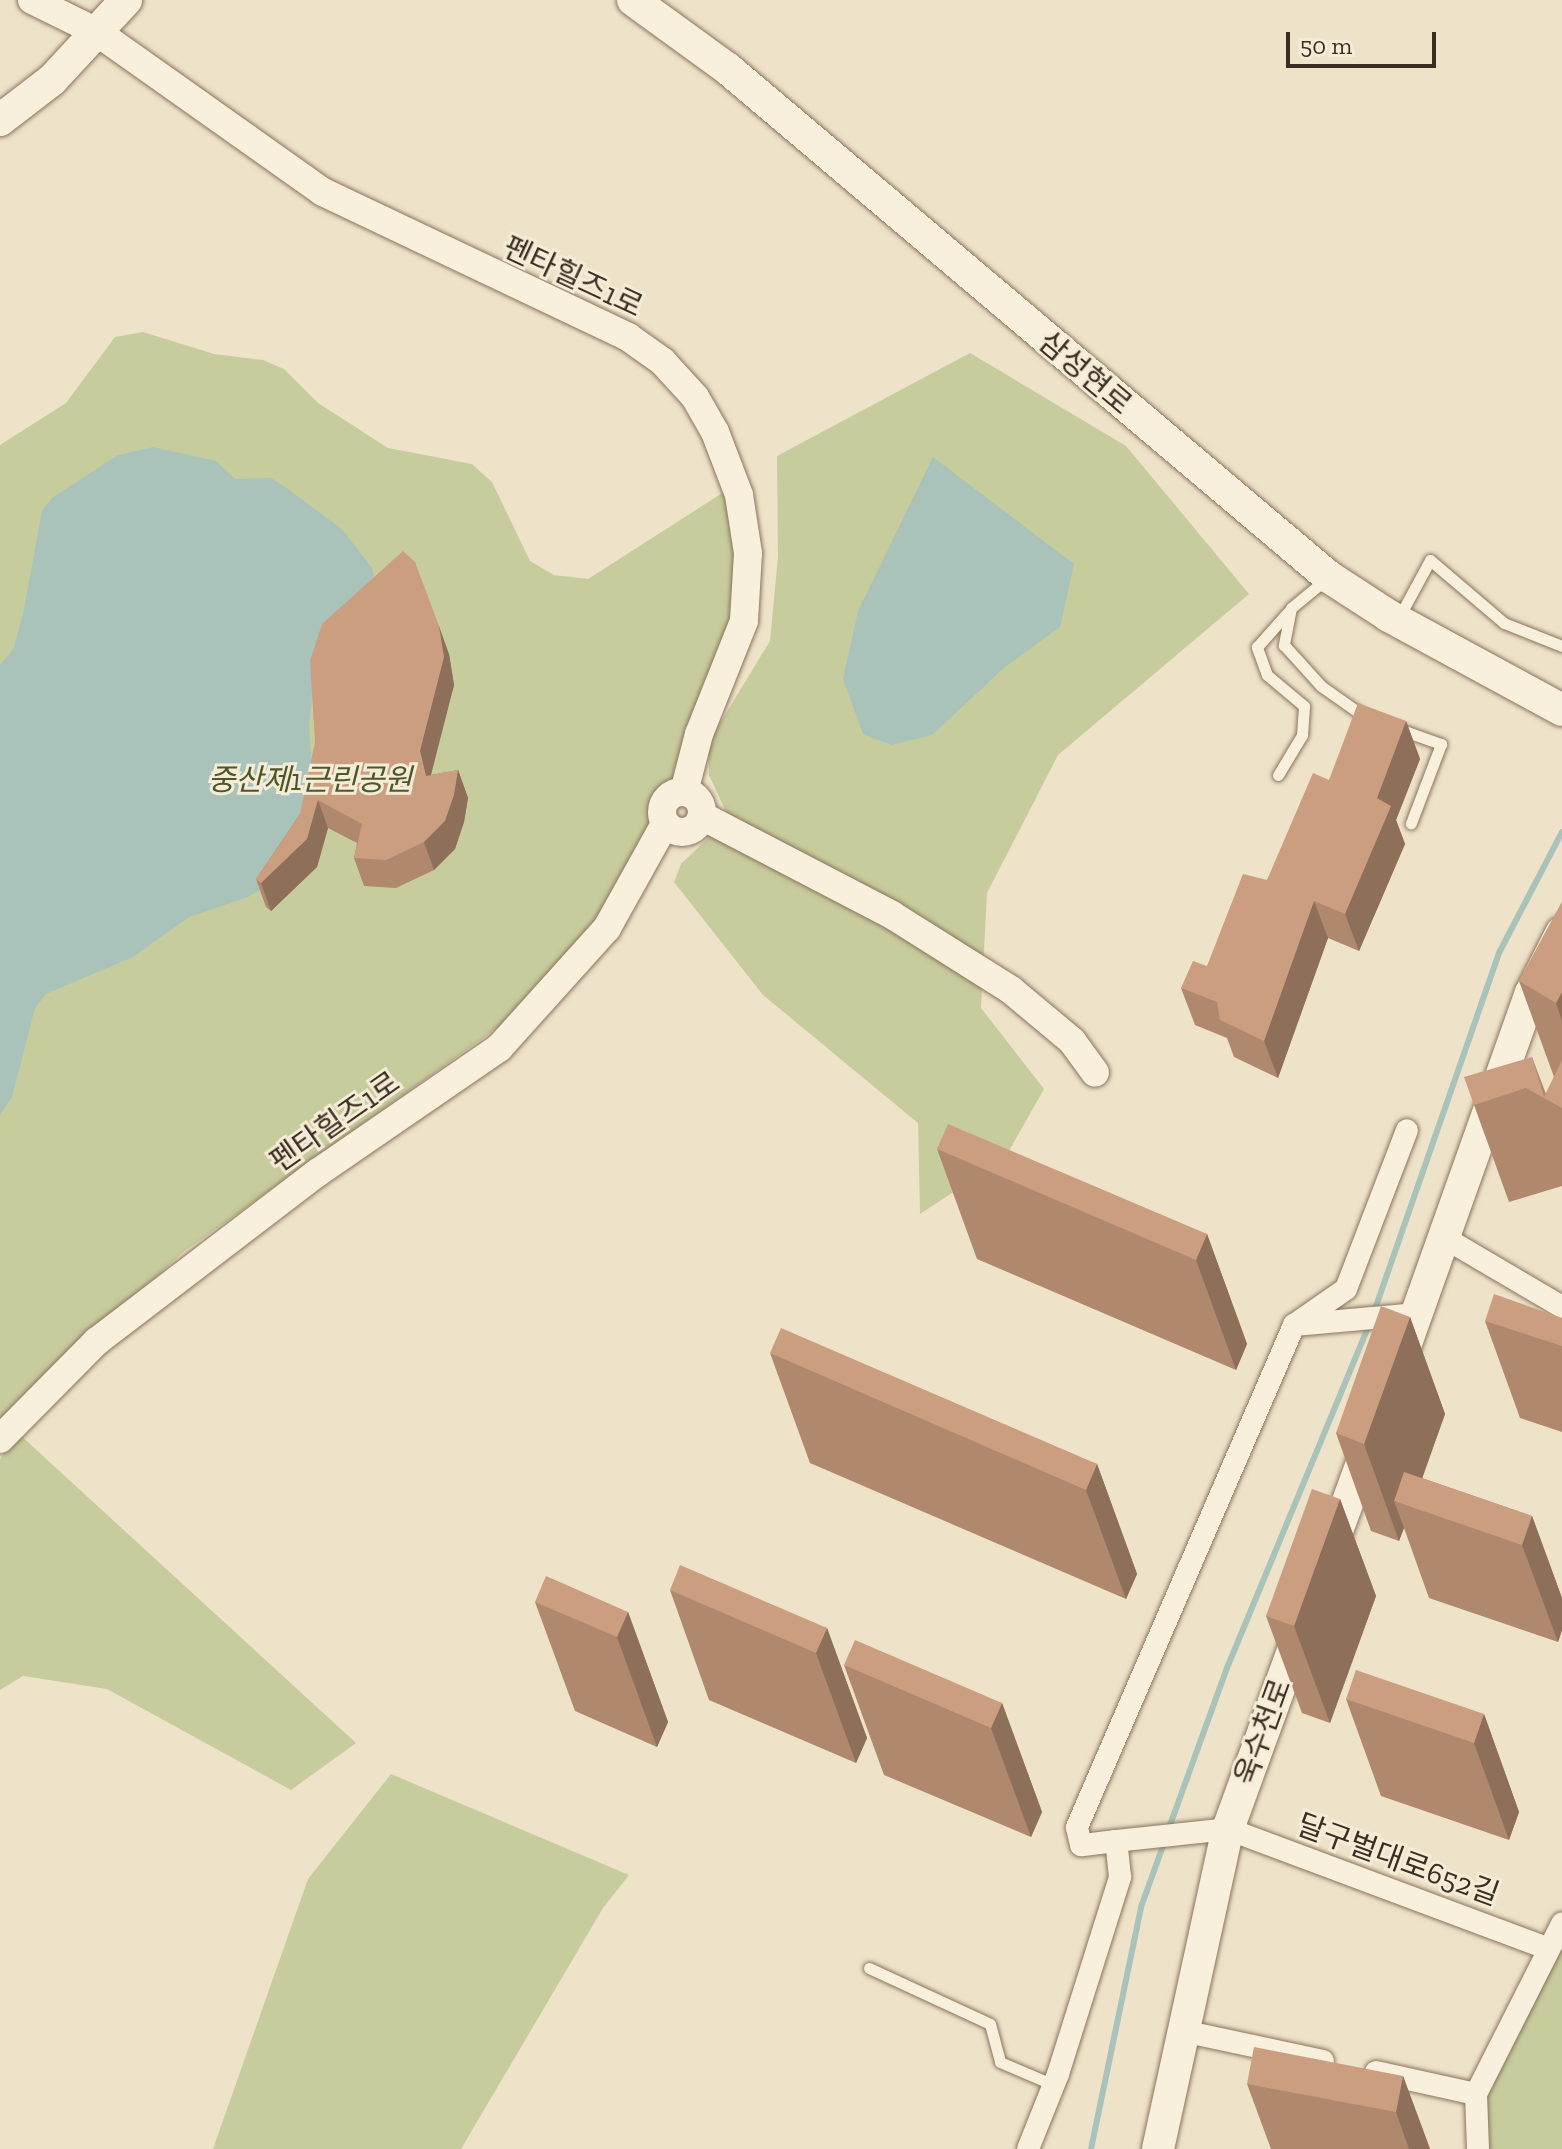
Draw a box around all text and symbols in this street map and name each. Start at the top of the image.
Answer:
scale bar [1290,16,1440,66]
text: 50 m [1300,31,1352,60]
street label: 펜타힐즈1로 [498,229,648,325]
street label: 삼성현로 [1031,324,1139,422]
park label: 중산제1근린공원 [208,762,412,798]
street label: 펜타힐즈1로 [263,1064,407,1180]
street label: 욱수천로 [1227,1674,1299,1790]
street label: 달구벌대로652길 [1292,1807,1504,1913]

